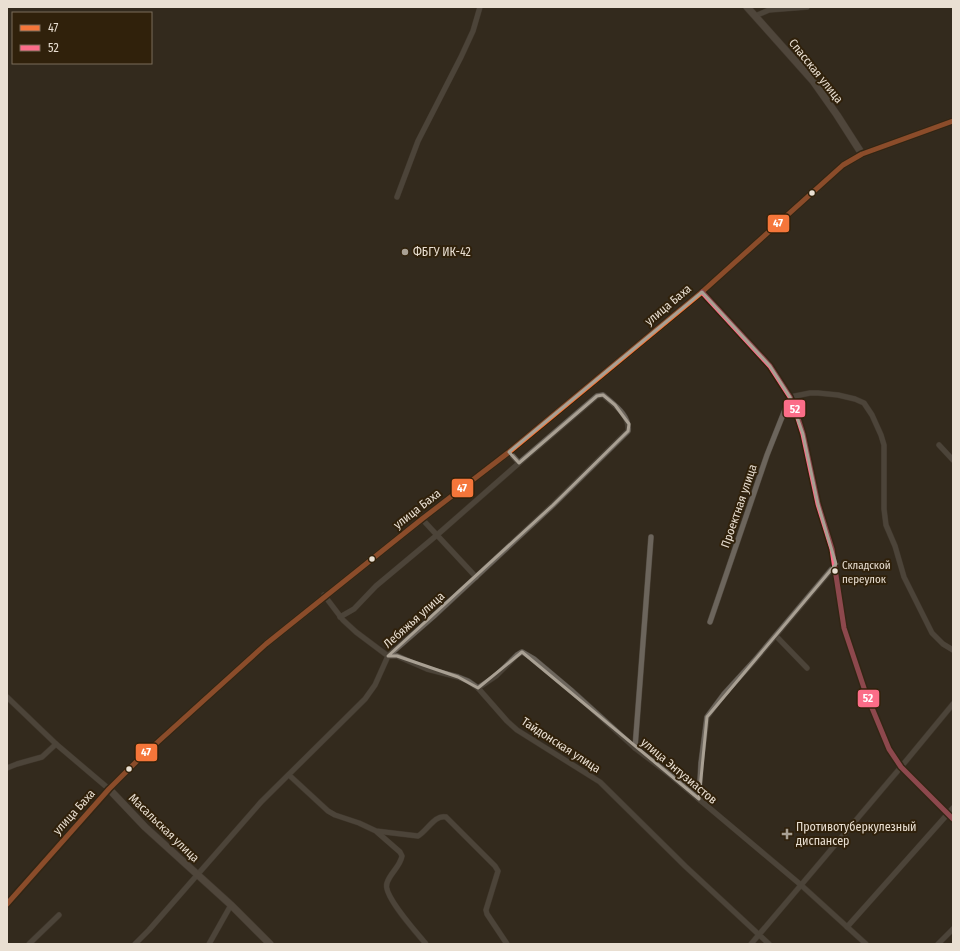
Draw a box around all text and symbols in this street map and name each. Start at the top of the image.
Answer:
legend [12,12,152,64]
text: 47 [48,21,59,35]
street label: Спасская улица [786,36,846,106]
text: 52 [48,41,59,55]
unlabelled marker [807,188,817,198]
line badge: 47 [767,214,790,233]
text: 47 [773,217,783,230]
place label: ФБГУ ИК-42 [413,245,471,259]
marker: ФБГУ ИК-42 [400,247,410,257]
street label: улица Баха [642,282,694,328]
line badge: 52 [783,399,806,418]
text: 52 [790,403,800,416]
street label: Проектная улица [718,462,760,550]
line badge: 47 [451,478,474,498]
text: 47 [457,482,467,495]
street label: улица Баха [391,486,443,532]
unlabelled marker [367,554,377,564]
place label: Складской переулок [842,559,891,586]
marker: Складской переулок [830,566,840,576]
street label: Лебяжья улица [381,589,447,651]
line badge: 52 [857,689,880,708]
text: 52 [863,692,873,705]
street label: Тайдонская улица [519,714,603,776]
street label: улица Энтузиастов [638,735,720,807]
line badge: 47 [135,743,158,762]
text: 47 [141,746,151,759]
unlabelled marker [124,764,134,774]
street label: улица Баха [50,786,98,838]
street label: Масальская улица [126,791,202,865]
place label: Противотуберкулезный диспансер [796,820,917,848]
marker: Противотуберкулезный диспансер [781,828,793,840]

